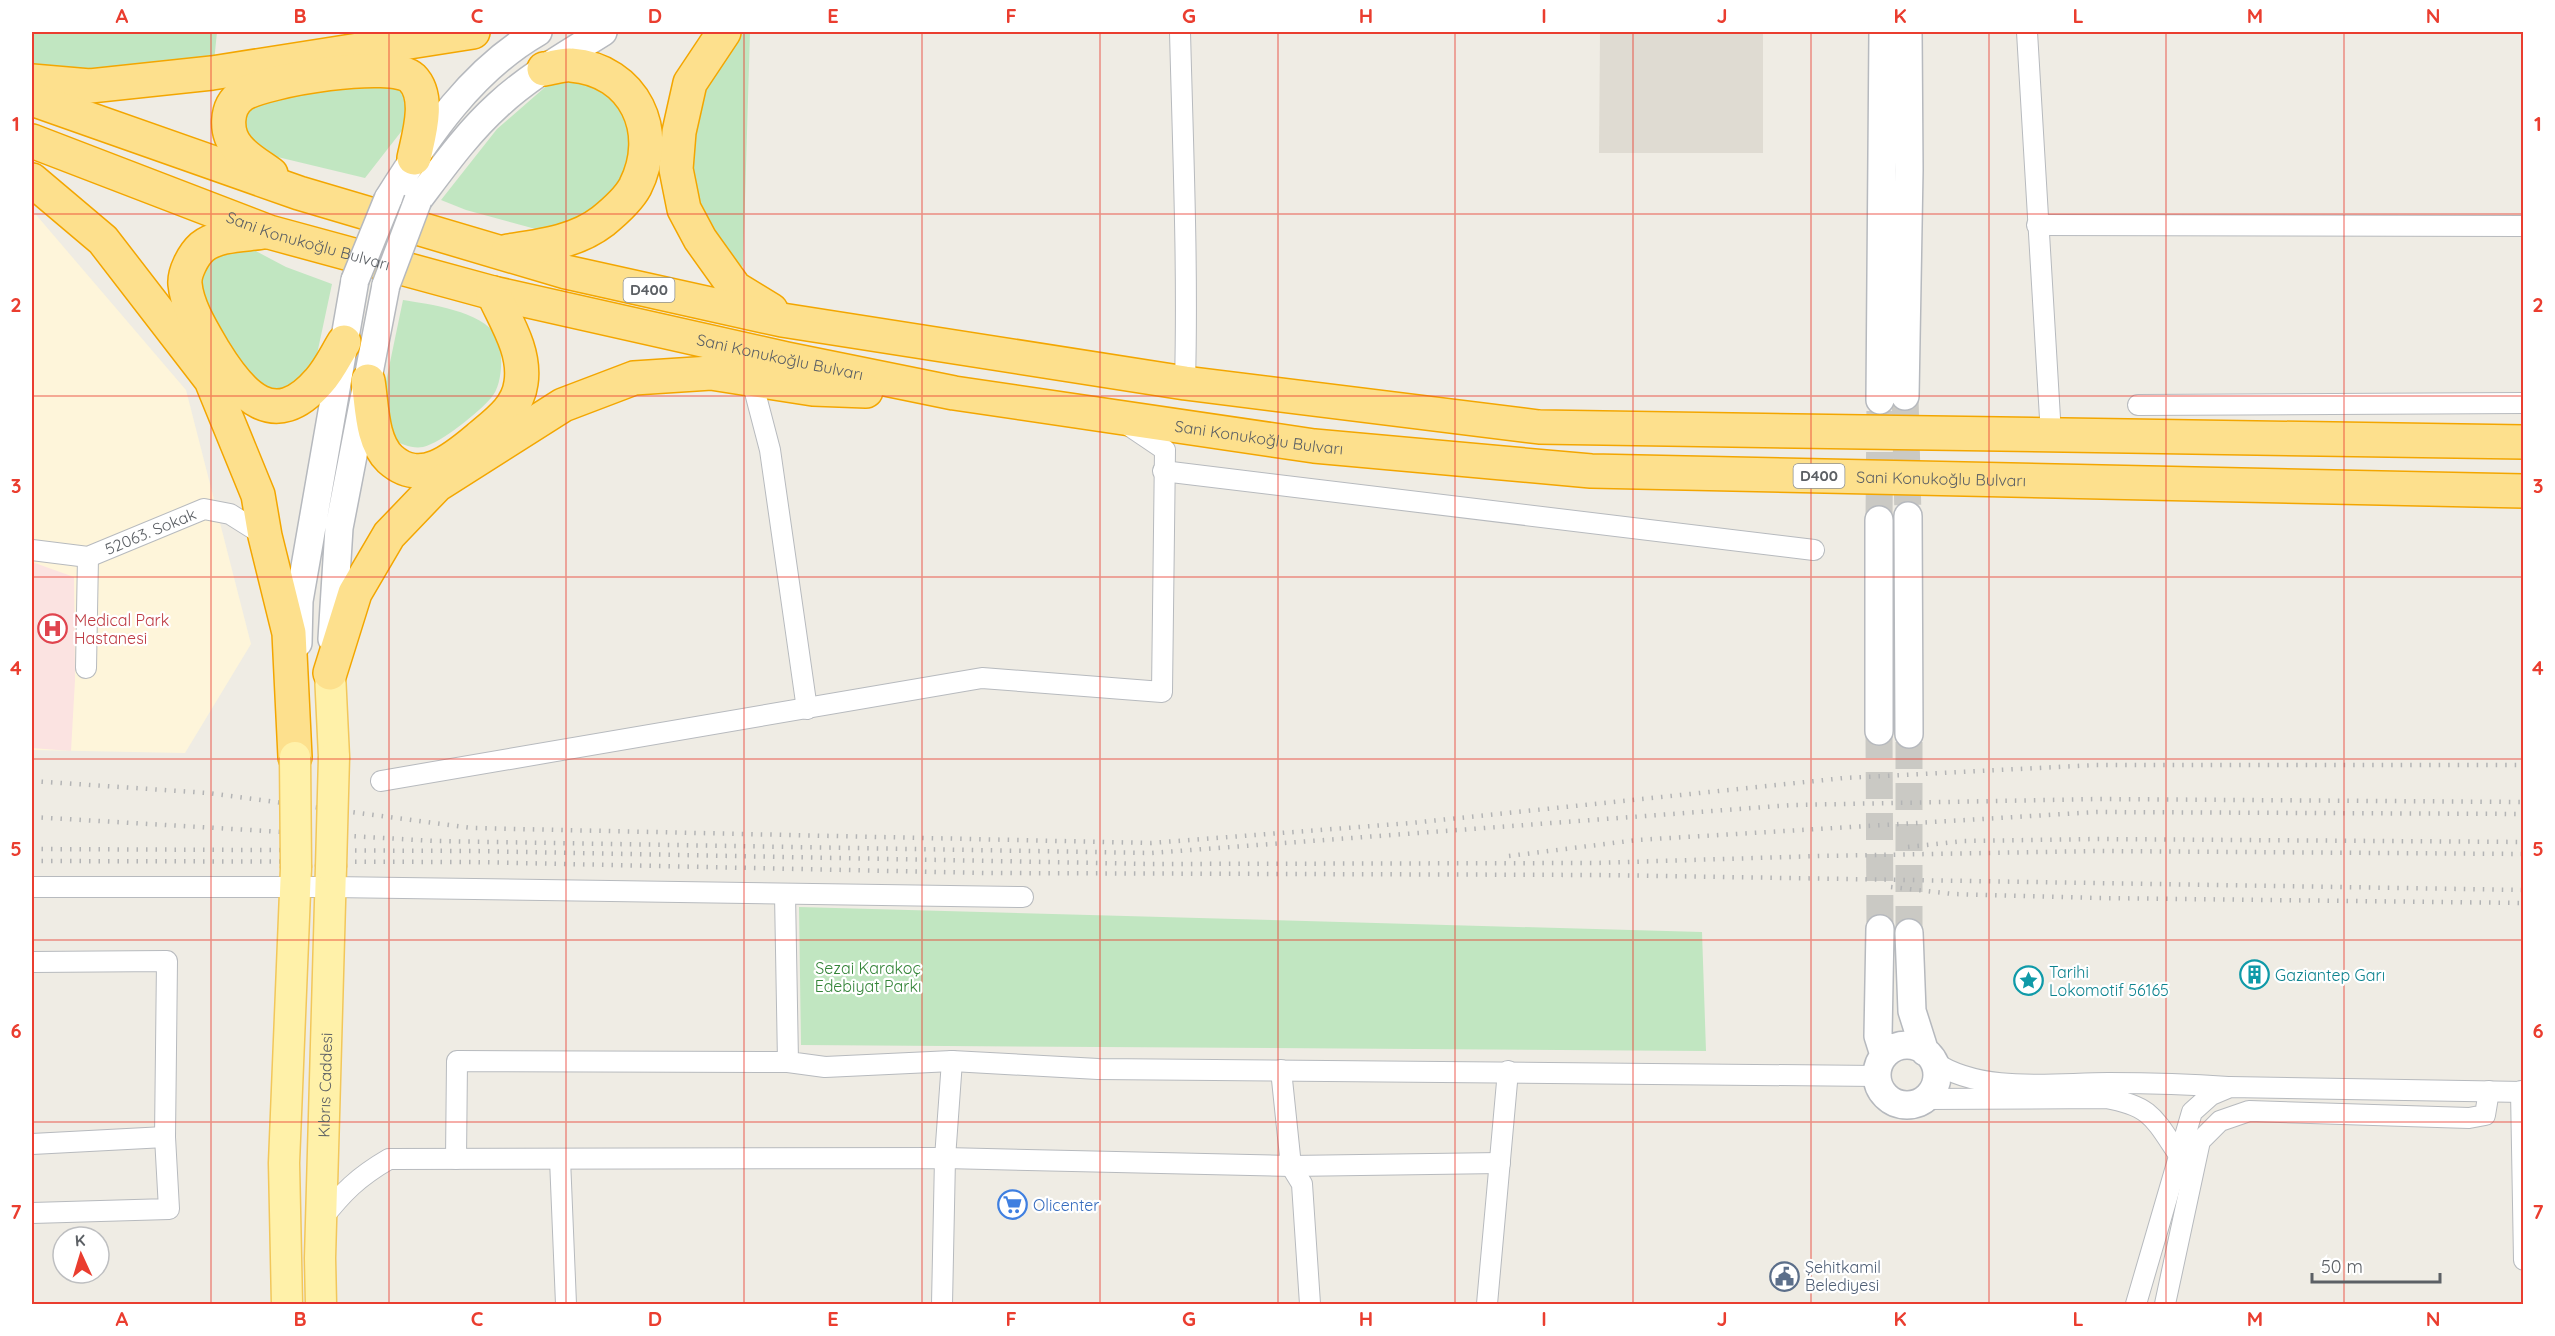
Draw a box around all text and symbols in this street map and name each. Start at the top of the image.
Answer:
text: A [116,3,129,28]
text: B [293,3,307,28]
text: C [471,3,484,28]
text: D [648,3,662,28]
text: E [827,3,839,28]
text: F [1005,3,1017,28]
text: G [1182,3,1196,28]
text: H [1359,3,1373,28]
text: I [1541,3,1547,28]
text: J [1716,3,1728,28]
text: K [1893,3,1907,28]
text: L [2072,3,2084,28]
text: M [2247,3,2263,28]
text: N [2426,3,2440,28]
text: 1 [12,111,20,136]
text: 1 [2534,111,2542,136]
street label: Sani Konukoğlu Bulvarı [224,207,392,275]
road number: D400 [624,278,674,302]
text: 2 [10,292,22,317]
text: 2 [2532,292,2544,317]
street label: Sani Konukoğlu Bulvarı [695,329,865,384]
street label: Sani Konukoğlu Bulvarı [1173,416,1344,459]
road number: D400 [1794,464,1844,488]
street label: Sani Konukoğlu Bulvarı [1856,467,2026,490]
text: 3 [11,473,21,498]
text: 3 [2533,473,2543,498]
street label: 52063. Sokak [102,503,199,559]
place label: Medical Park Hastanesi [74,610,169,648]
hospital icon: Medical Park Hastanesi [37,613,69,645]
text: 4 [10,655,22,680]
text: 4 [2532,655,2544,680]
text: 5 [10,836,22,861]
text: 5 [2532,836,2544,861]
park label: Sezai Karakoç Edebiyat Parkı [815,958,921,996]
building icon: Gaziantep Garı [2238,959,2270,991]
place label: Tarihi Lokomotif 56165 [2049,962,2169,1000]
place icon: Tarihi Lokomotif 56165 [2012,965,2044,997]
place label: Gaziantep Garı [2275,965,2385,985]
text: 6 [10,1018,22,1043]
text: 6 [2532,1018,2544,1043]
street label: Kıbrıs Caddesi [313,1032,336,1138]
supermarket icon: Olicenter [996,1189,1028,1221]
place label: Olicenter [1033,1195,1099,1215]
text: 7 [11,1199,22,1224]
text: 7 [2533,1199,2544,1224]
north arrow [51,1225,111,1285]
text: K [74,1230,86,1250]
scale bar [2312,1246,2440,1284]
text: 50 m [2321,1255,2363,1278]
place label: Şehitkamil Belediyesi [1805,1257,1881,1295]
public building icon: Şehitkamil Belediyesi [1768,1260,1800,1292]
text: A [116,1306,129,1331]
text: B [293,1306,307,1331]
text: C [471,1306,484,1331]
text: D [648,1306,662,1331]
text: E [827,1306,839,1331]
text: F [1005,1306,1017,1331]
text: G [1182,1306,1196,1331]
text: H [1359,1306,1373,1331]
text: I [1541,1306,1547,1331]
text: J [1716,1306,1728,1331]
text: K [1893,1306,1907,1331]
text: L [2072,1306,2084,1331]
text: M [2247,1306,2263,1331]
text: N [2426,1306,2440,1331]

